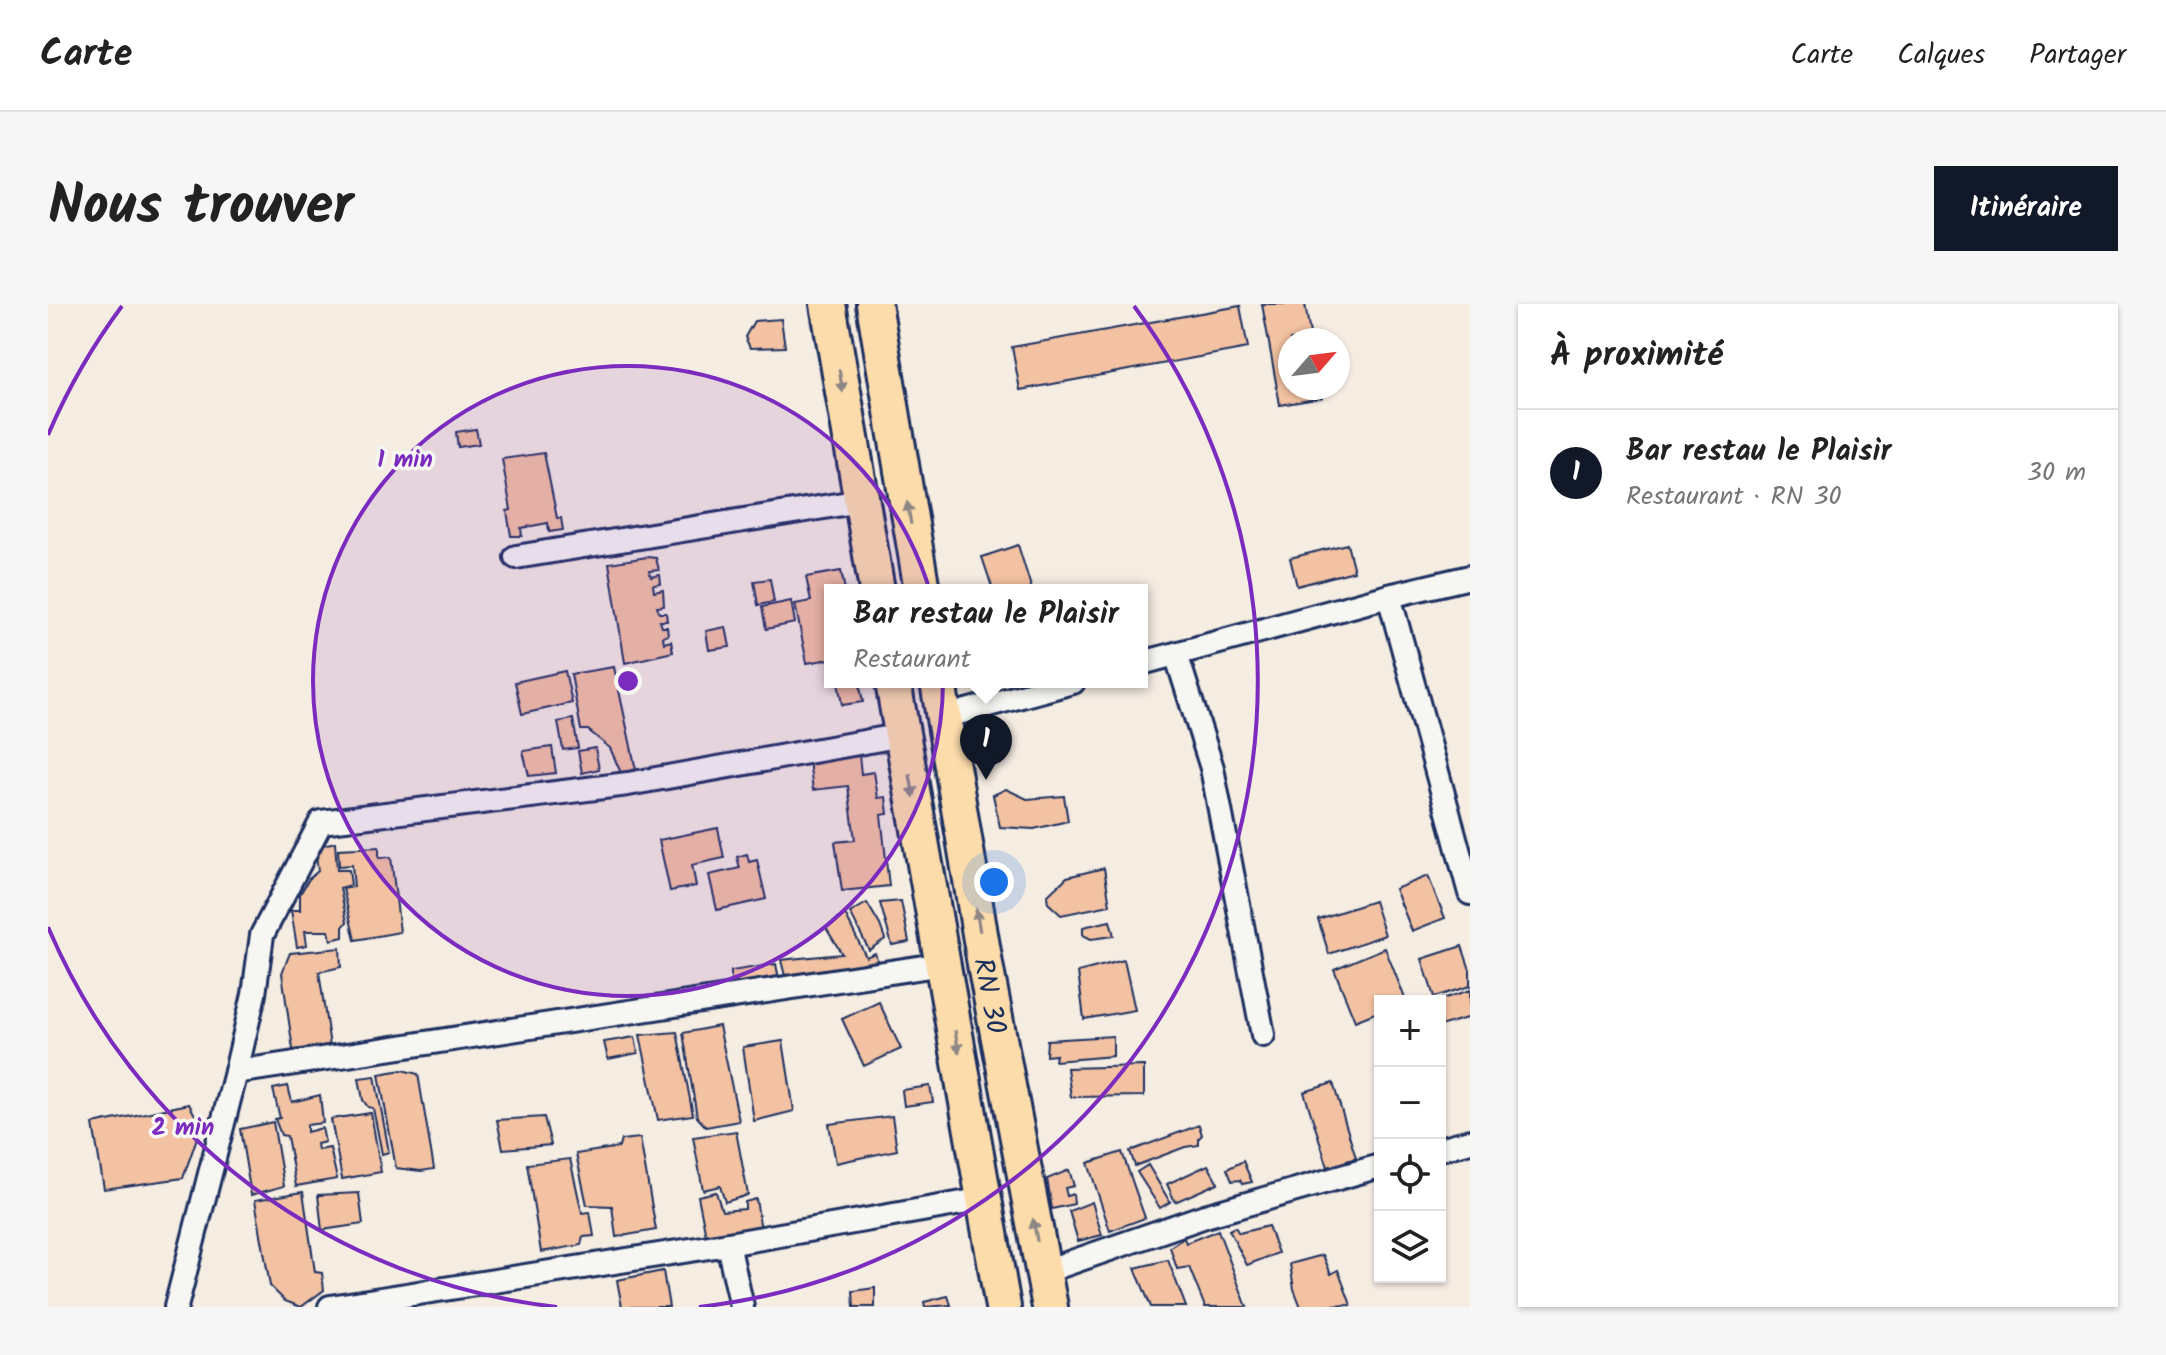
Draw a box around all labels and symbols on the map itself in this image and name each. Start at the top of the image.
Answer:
north arrow [1278,328,1350,400]
one-way arrow [835,369,848,394]
text: 1 min [377,441,433,480]
one-way arrow [903,500,915,525]
centre of rings [614,667,642,695]
pin: 1 [960,714,1012,780]
one-way arrow [906,774,918,799]
your location [974,862,1014,902]
one-way arrow [971,907,983,932]
street label: RN 30 [959,955,1018,1038]
one-way arrow [951,1030,963,1055]
text: 2 min [152,1109,214,1148]
one-way arrow [1028,1218,1041,1243]

